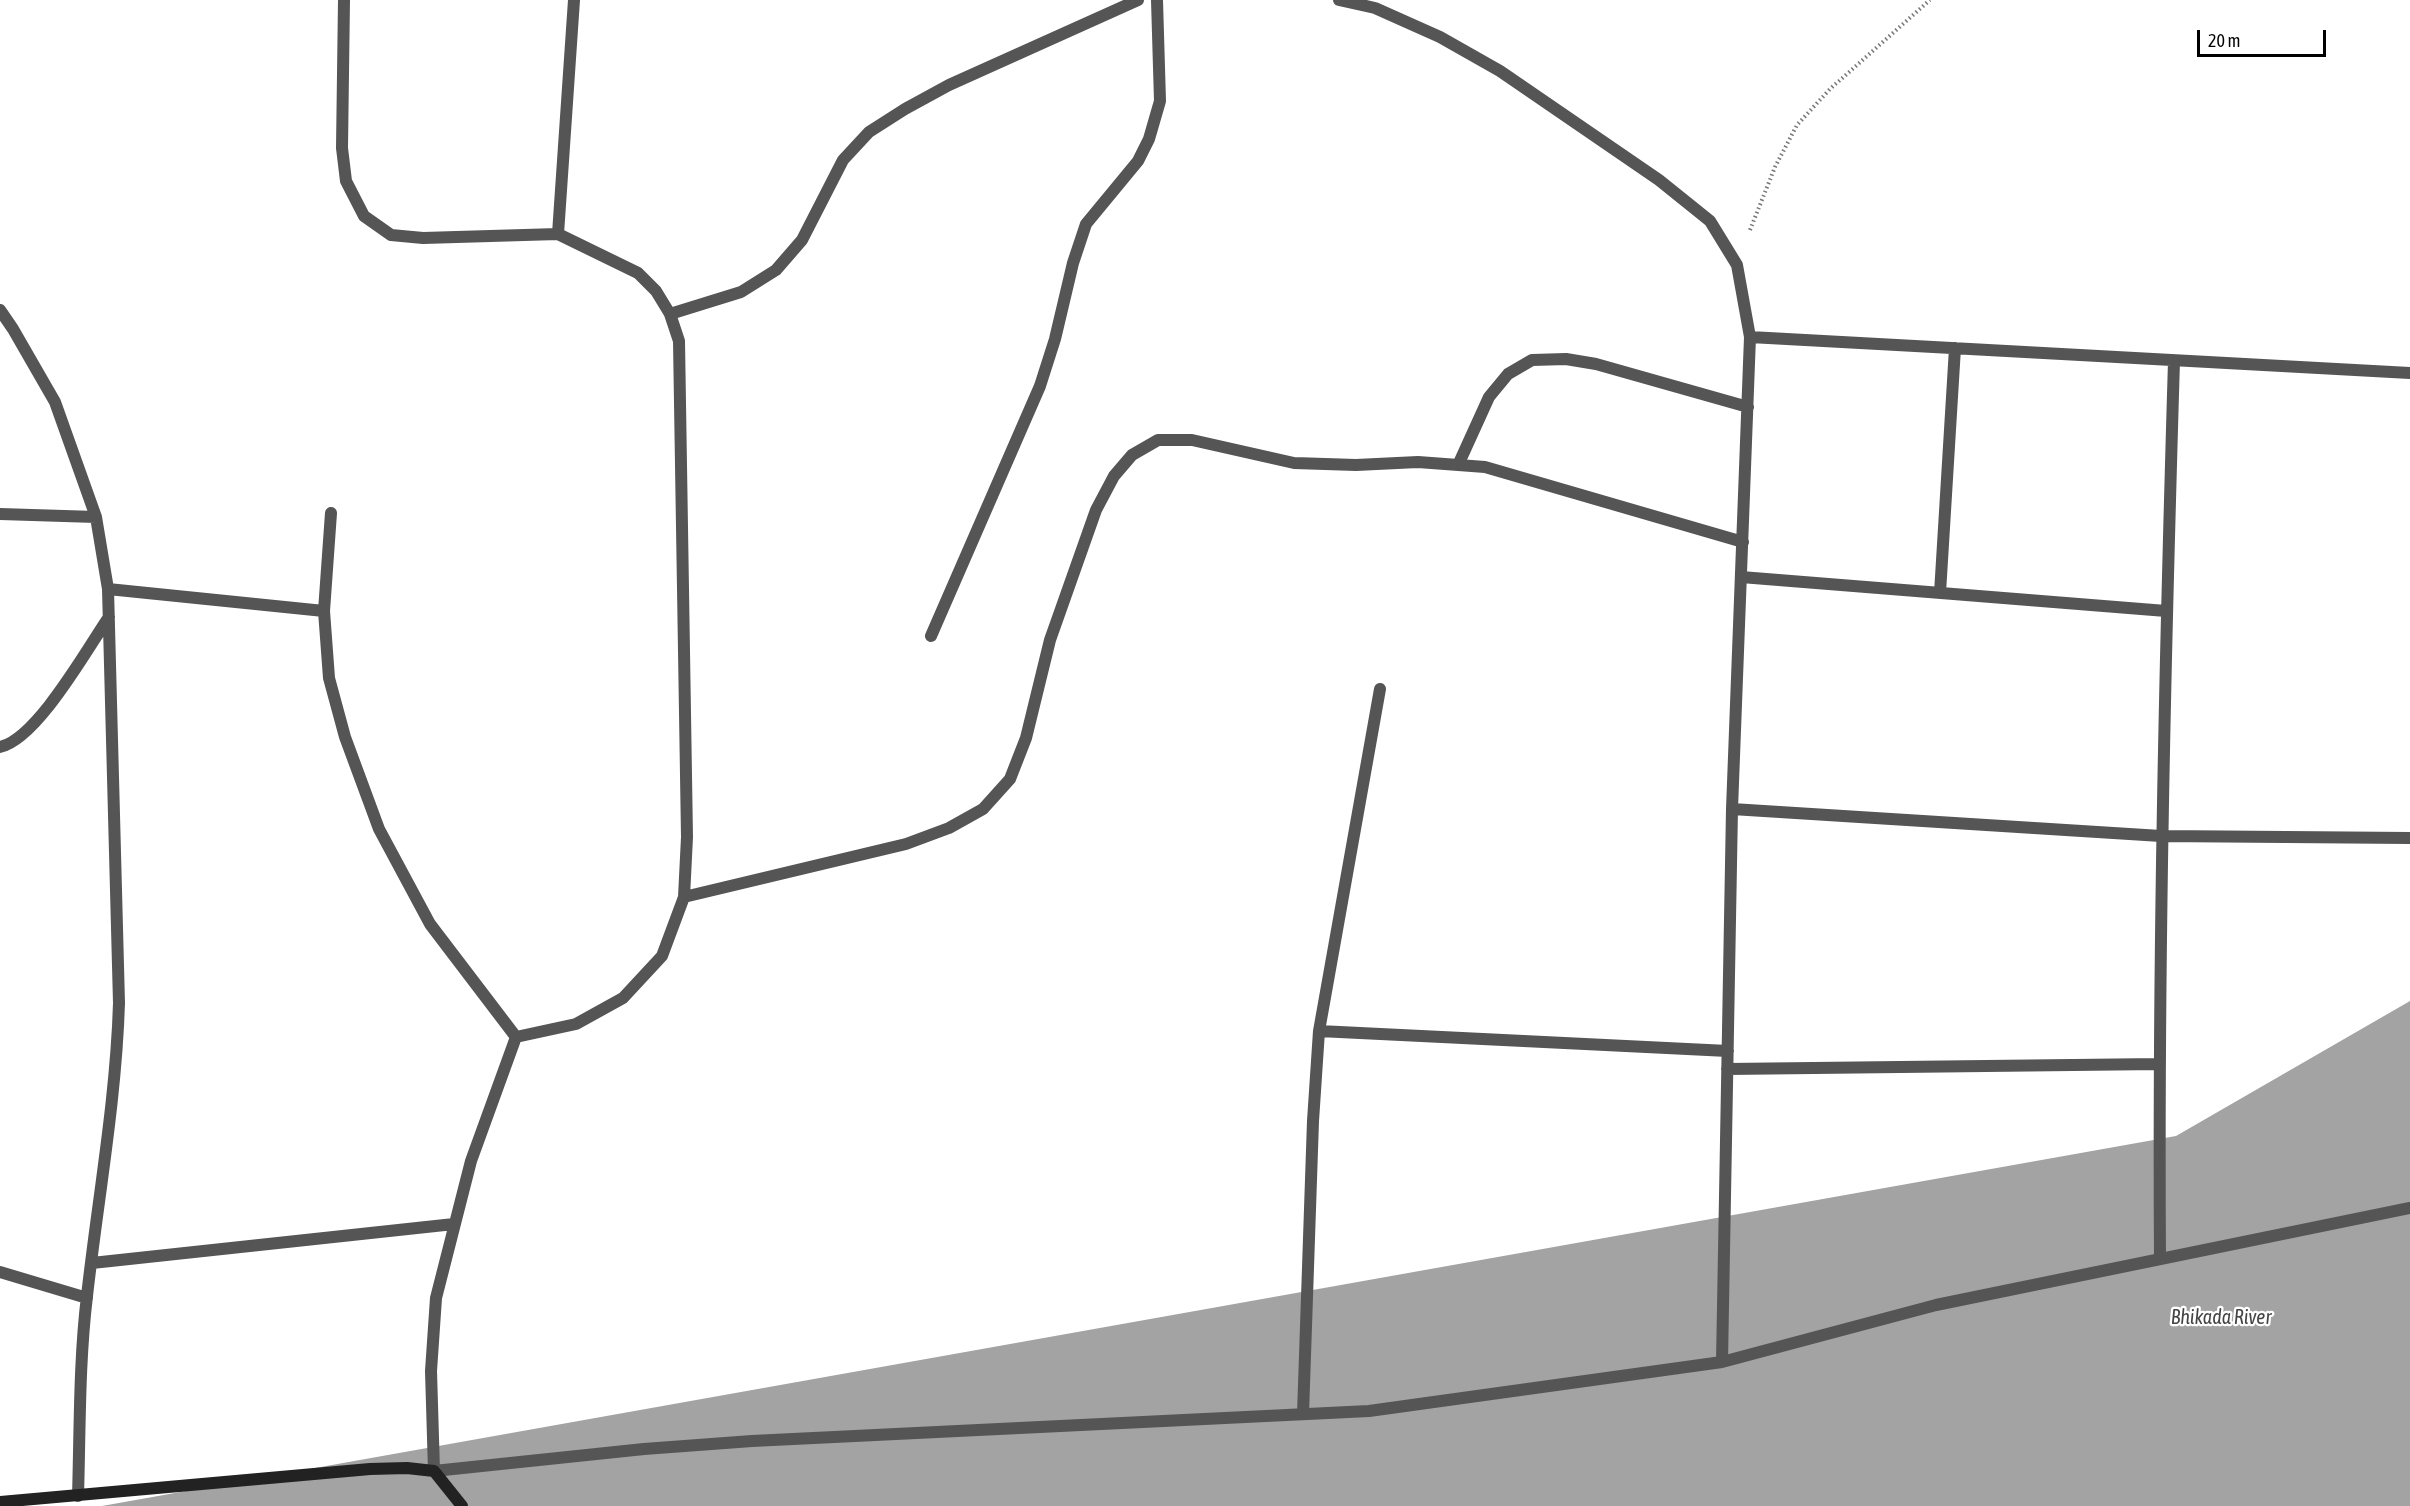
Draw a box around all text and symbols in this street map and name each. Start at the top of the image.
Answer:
scale bar [2200,18,2329,56]
text: 20 m [2208,30,2240,51]
water label: Bhikada River [2171,1306,2271,1330]

